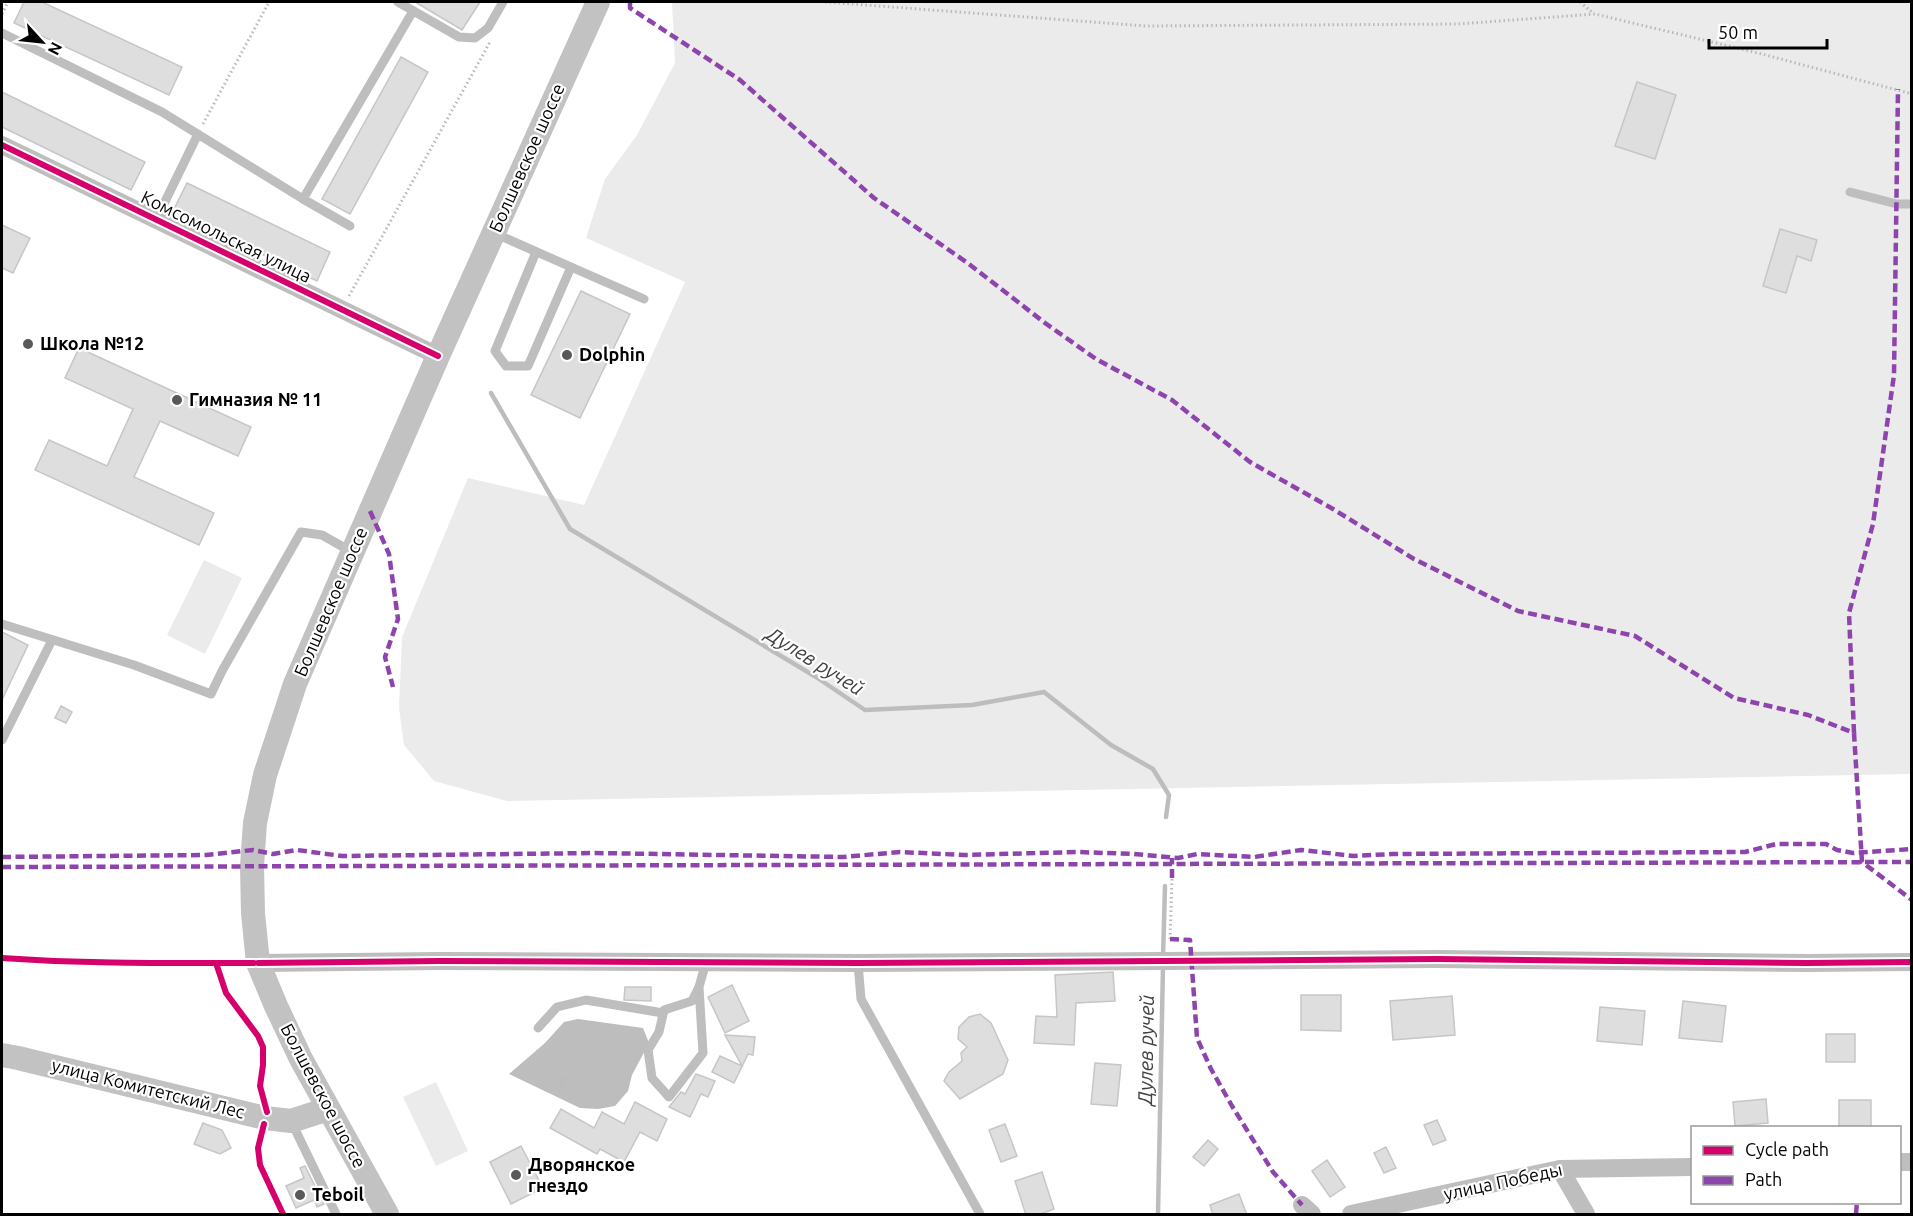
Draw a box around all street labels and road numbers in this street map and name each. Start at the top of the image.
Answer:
street label: Болшевское шоссе [484,80,568,235]
street label: Комсомольская улица [138,186,315,286]
street label: Болшевское шоссе [290,524,371,679]
street label: Болшевское шоссе [277,1020,370,1171]
street label: улица Комитетский Лес [50,1054,247,1122]
street label: улица Победы [1442,1159,1564,1203]

